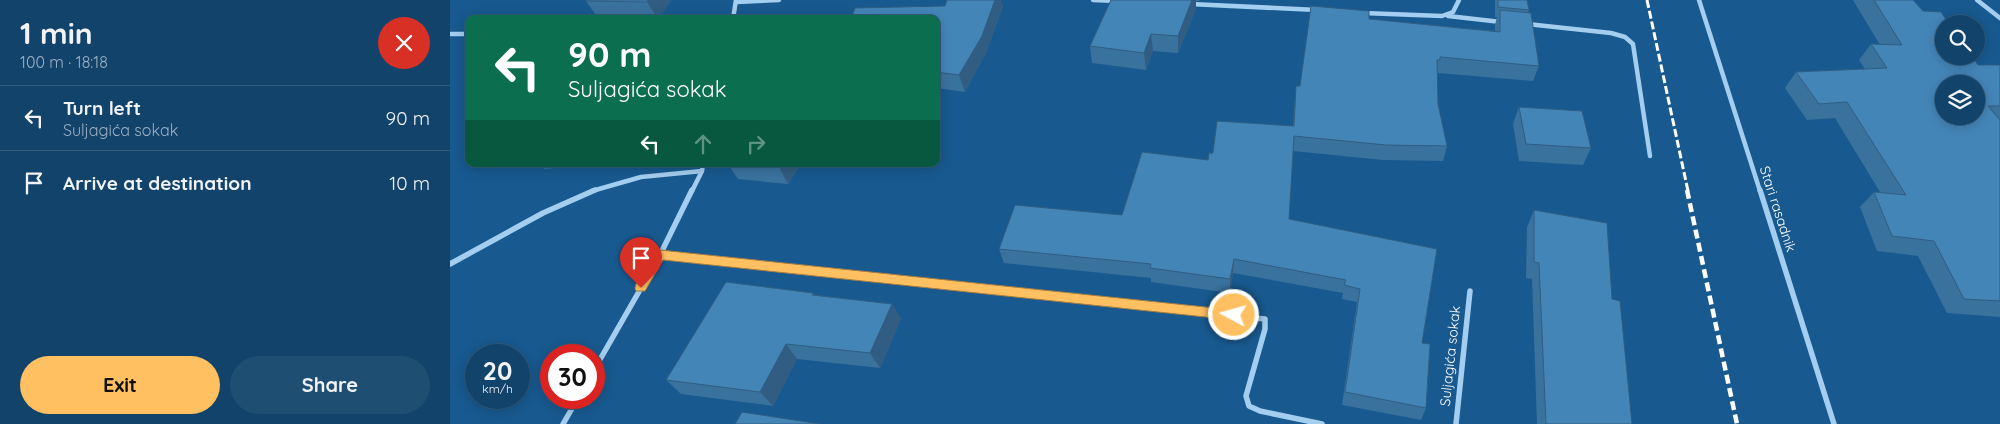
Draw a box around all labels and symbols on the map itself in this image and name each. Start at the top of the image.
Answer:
street label: Stari rasadnik [1756,164,1800,254]
pin [620,237,662,288]
position arrow [1207,288,1259,340]
street label: Suljagića sokak [1436,305,1464,407]
speed limit sign: 30 [540,344,605,409]

